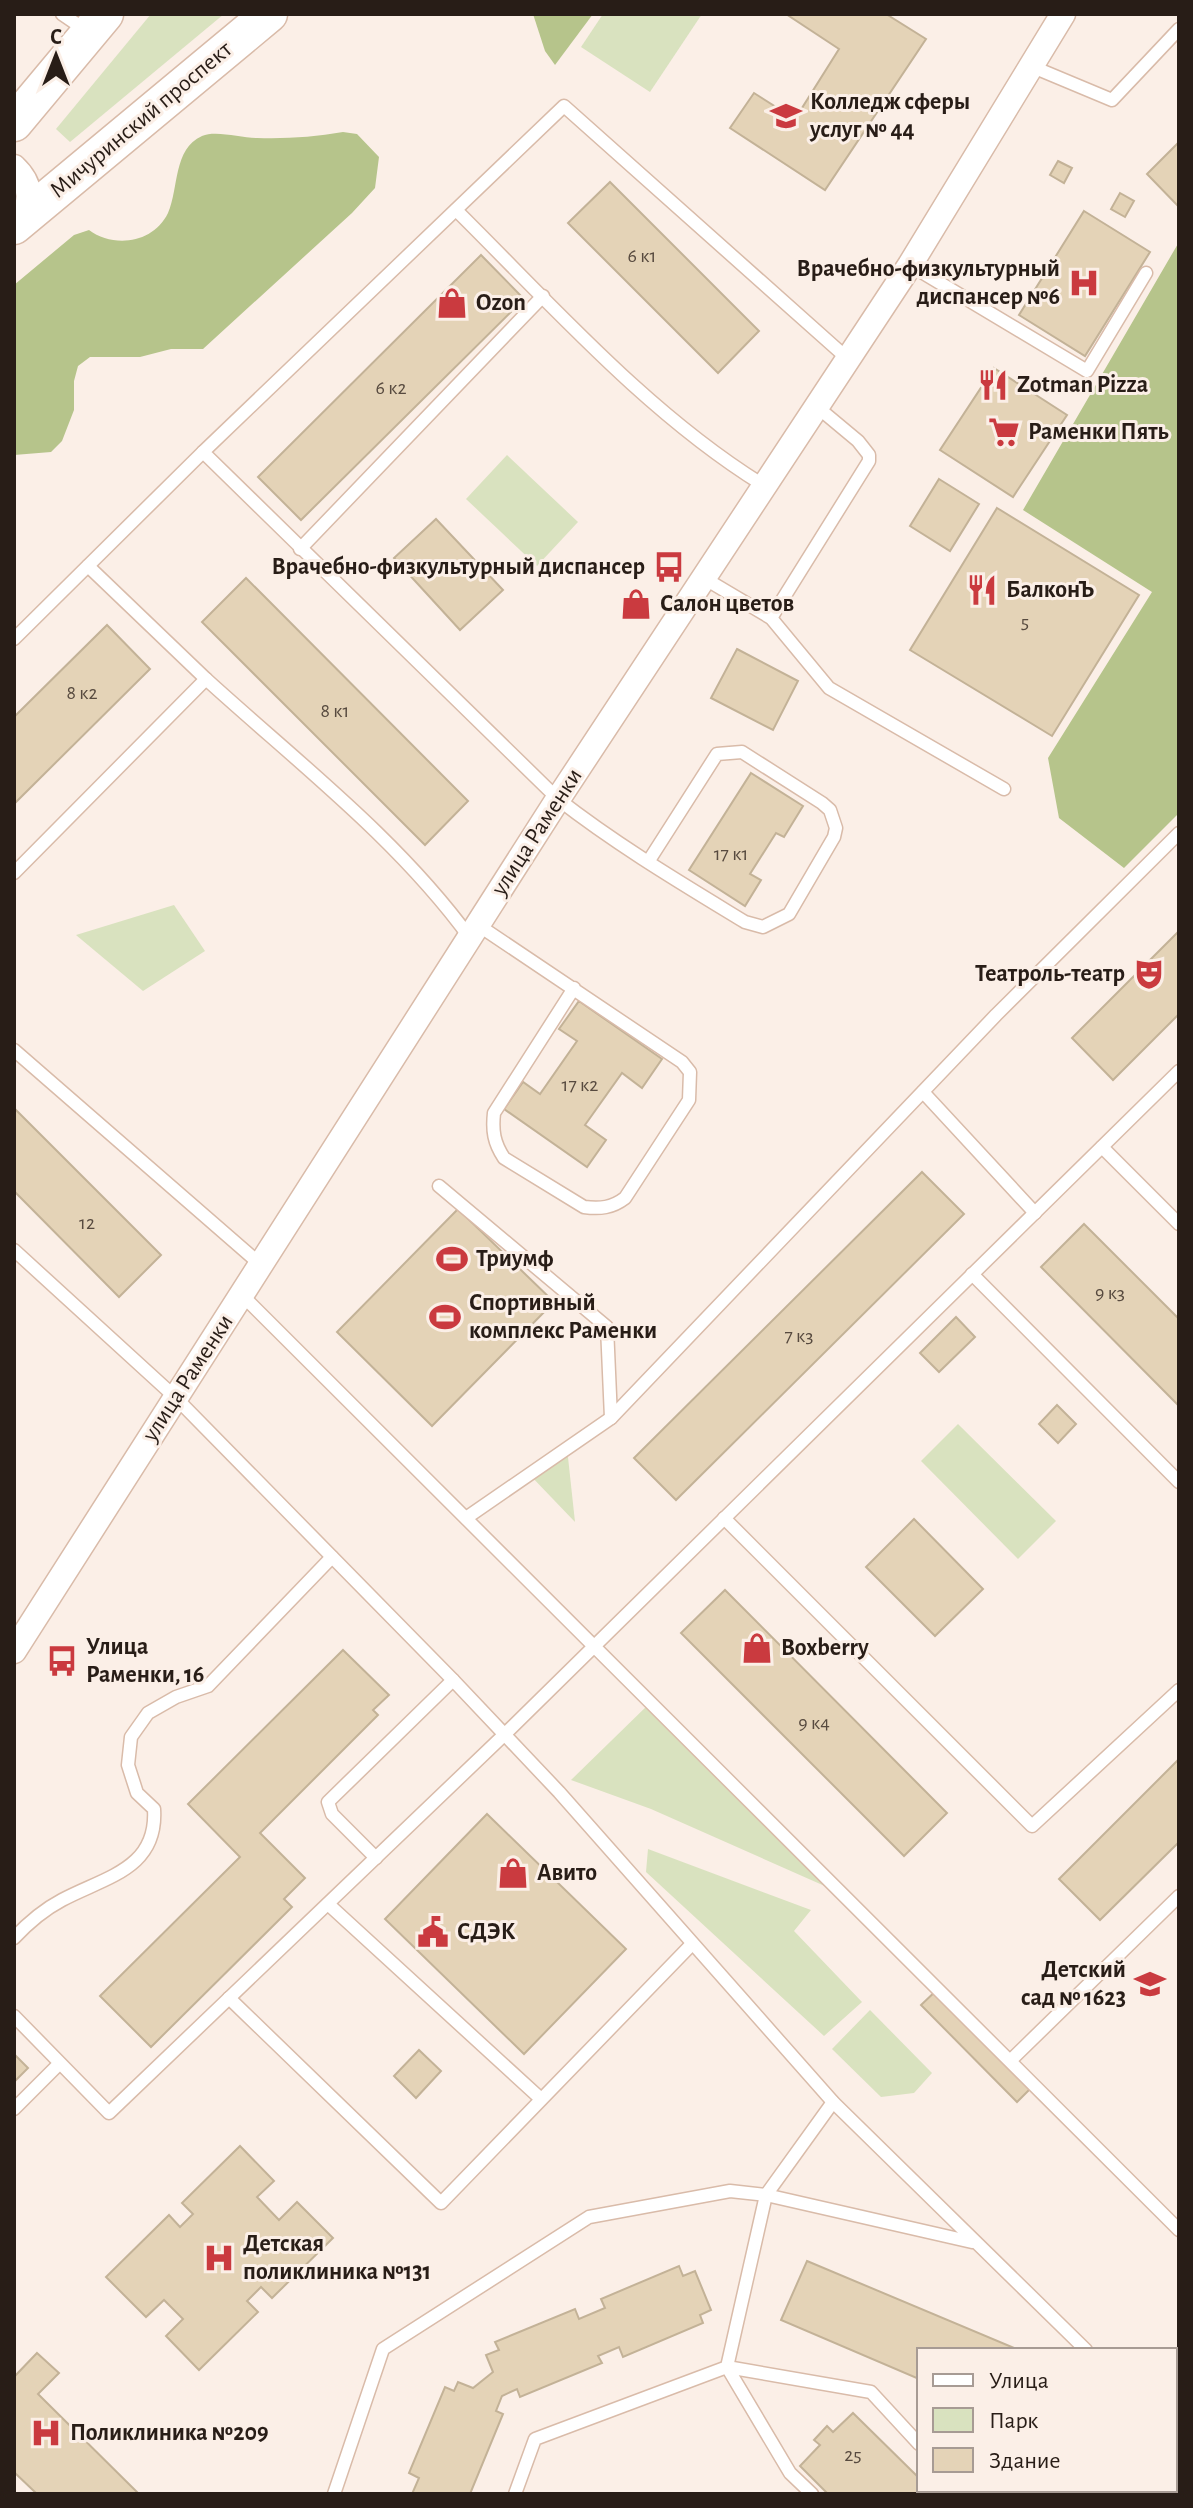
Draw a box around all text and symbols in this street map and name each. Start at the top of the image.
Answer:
north arrow [16,16,96,96]
text: С [50,26,62,48]
street label: Мичуринский проспект [46,37,237,203]
place label: Колледж сферы услуг № 44 [809,90,970,142]
school or university icon: Колледж сферы услуг № 44 [769,99,803,133]
house number: 6 к1 [628,246,656,266]
place label: Врачебно-физкультурный диспансер №6 [797,257,1060,309]
hospital icon: Врачебно-физкультурный диспансер №6 [1067,266,1101,300]
shop icon: Ozon [435,286,469,320]
place label: Ozon [476,291,526,315]
restaurant icon: Zotman Pizza [976,368,1010,402]
place label: Zotman Pizza [1017,373,1148,397]
house number: 6 к2 [376,378,406,398]
supermarket icon: Раменки Пять [987,415,1021,449]
place label: Раменки Пять [1028,420,1169,444]
bus stop icon: Врачебно-физкультурный диспансер [652,550,686,584]
place label: Врачебно-физкультурный диспансер [272,555,645,579]
restaurant icon: БалконЪ [965,573,999,607]
place label: БалконЪ [1006,578,1095,602]
shop icon: Салон цветов [619,587,653,621]
place label: Салон цветов [660,592,794,616]
house number: 5 [1021,612,1029,632]
house number: 8 к2 [66,683,98,703]
house number: 8 к1 [321,701,349,721]
street label: улица Раменки [487,764,587,901]
house number: 17 к1 [714,844,748,864]
theatre icon: Театроль-театр [1132,957,1166,991]
place label: Театроль-театр [975,962,1125,986]
house number: 17 к2 [562,1075,598,1095]
house number: 12 [79,1213,95,1233]
sports icon: Триумф [435,1242,469,1276]
place label: Триумф [476,1247,554,1271]
house number: 9 к3 [1095,1283,1125,1303]
place label: Спортивный комплекс Раменки [469,1291,657,1343]
sports icon: Спортивный комплекс Раменки [428,1300,462,1334]
street label: улица Раменки [138,1310,238,1447]
house number: 7 к3 [784,1326,814,1346]
shop icon: Boxberry [740,1631,774,1665]
place label: Улица Раменки, 16 [86,1635,204,1687]
place label: Boxberry [781,1636,869,1660]
bus stop icon: Улица Раменки, 16 [45,1644,79,1678]
house number: 9 к4 [798,1713,830,1733]
shop icon: Авито [496,1856,530,1890]
place label: Авито [537,1861,597,1885]
public building icon: СДЭК [416,1915,450,1949]
place label: СДЭК [457,1920,516,1944]
place label: Детский сад № 1623 [1021,1958,1126,2010]
school or university icon: Детский сад № 1623 [1133,1967,1167,2001]
place label: Детская поликлиника №131 [243,2232,431,2284]
hospital icon: Детская поликлиника №131 [202,2241,236,2275]
legend [917,2348,1177,2492]
text: Улица [989,2369,1049,2393]
text: Парк [989,2409,1038,2433]
hospital icon: Поликлиника №209 [29,2416,63,2450]
place label: Поликлиника №209 [70,2421,269,2445]
house number: 25 [844,2445,862,2465]
text: Здание [989,2449,1060,2473]

